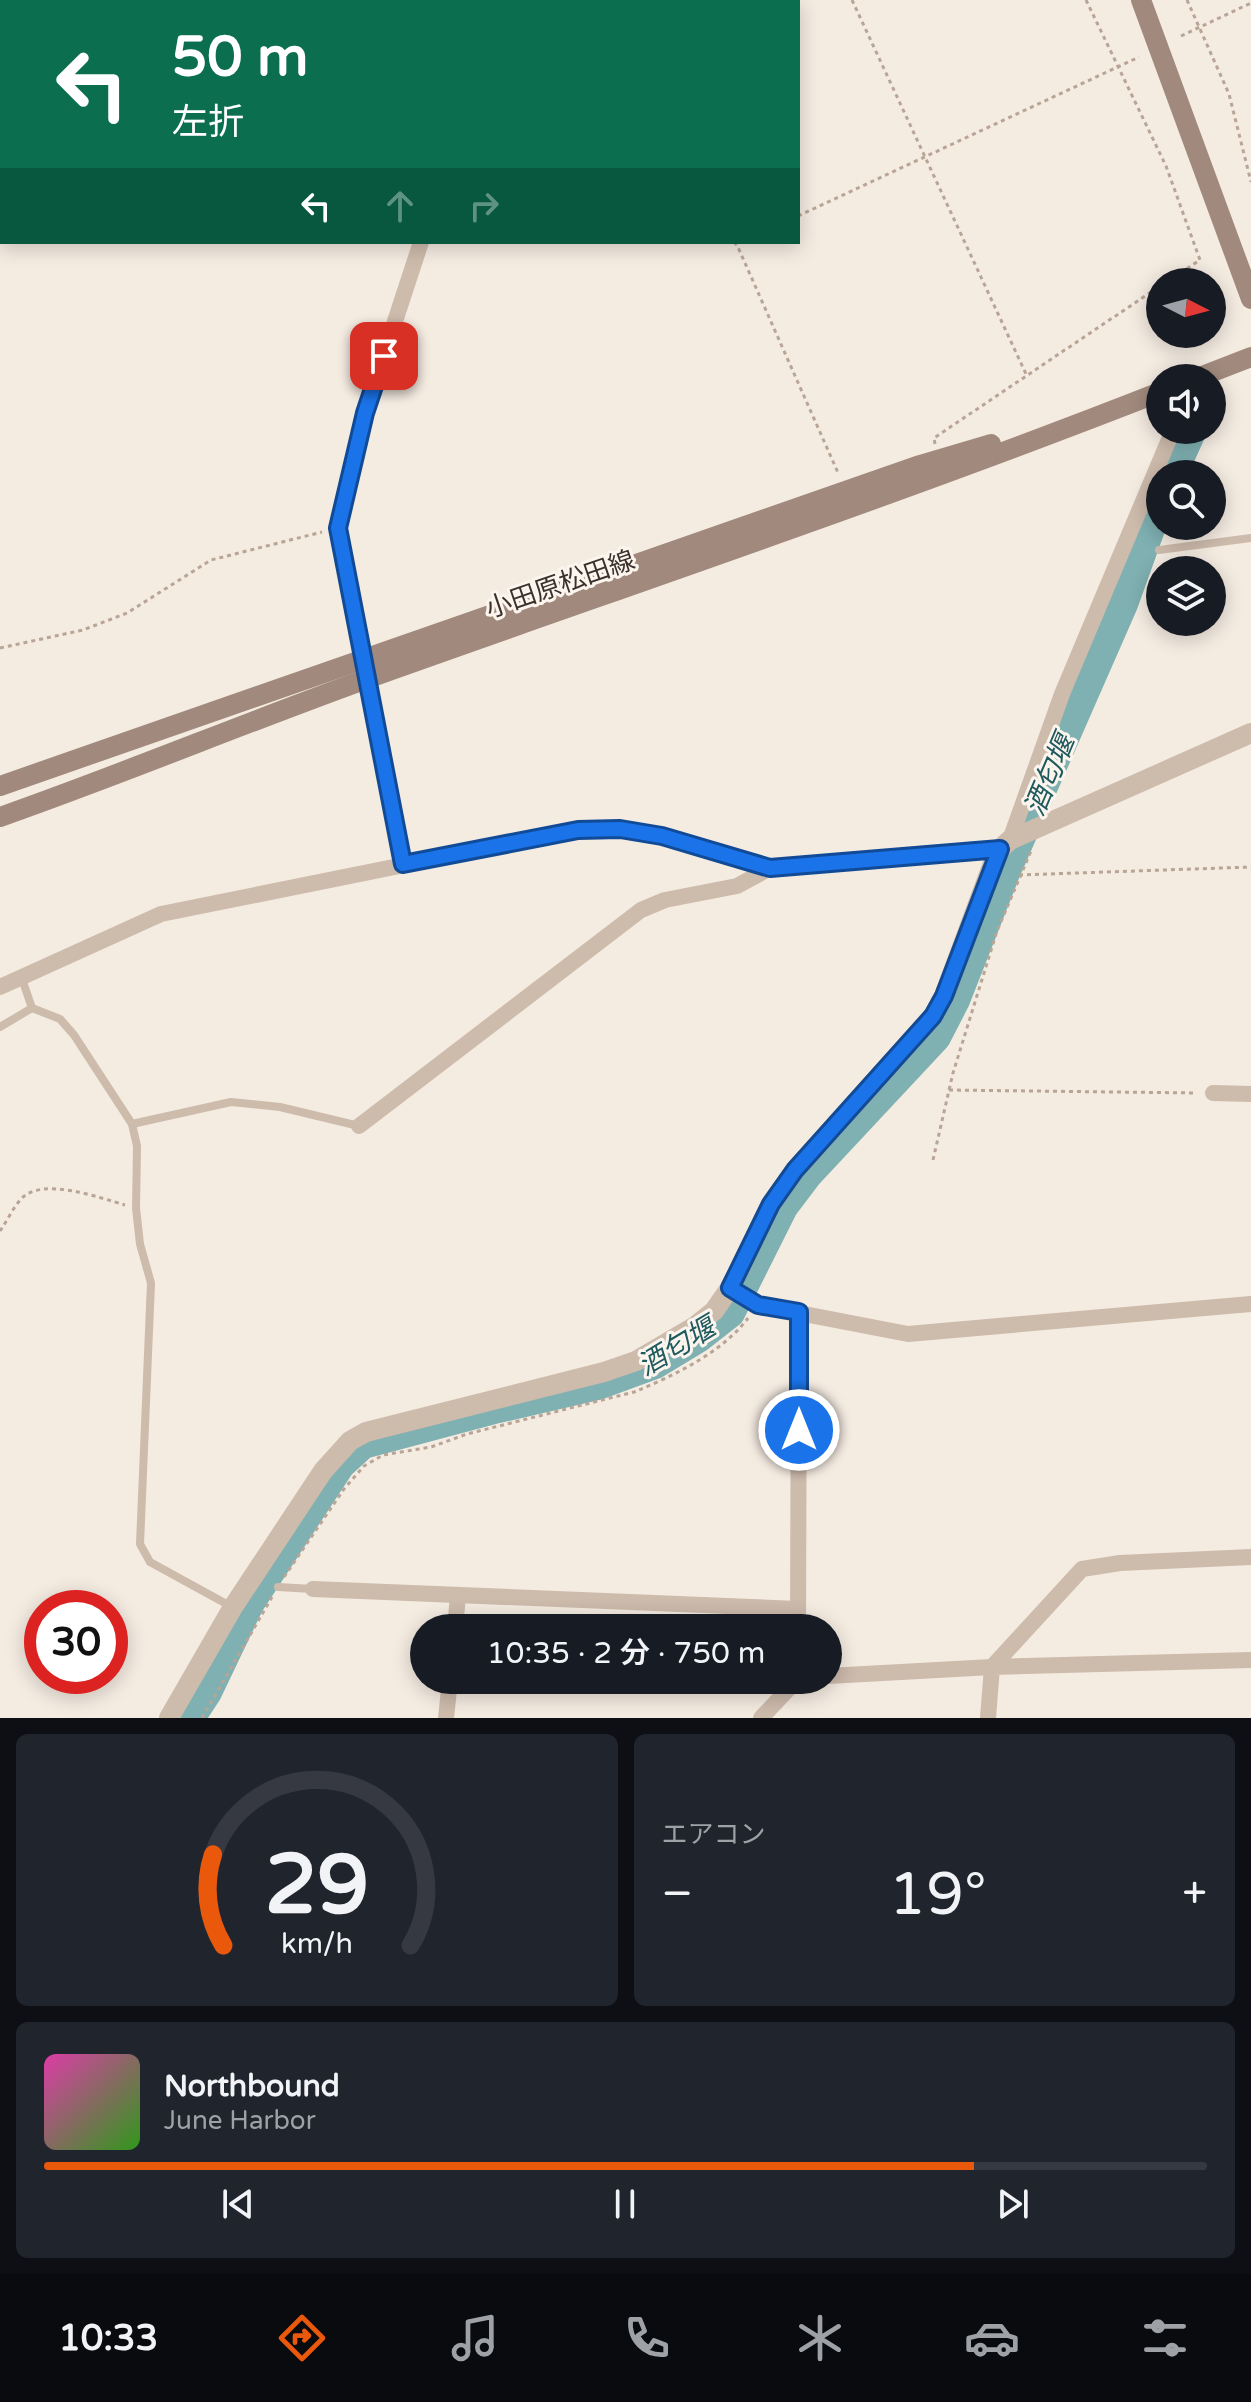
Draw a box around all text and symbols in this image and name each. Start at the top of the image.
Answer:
text: 50 m [172,24,308,91]
icon: left [40,32,144,136]
text: 左折 [172,101,244,144]
icon: left [294,184,338,228]
icon: ahead [378,184,422,228]
icon: right [462,184,506,228]
north arrow [1146,268,1226,348]
map controls [1146,268,1226,636]
pin [350,322,418,390]
icon: arrive [362,334,406,378]
button: sound [1146,364,1226,444]
button: search [1146,460,1226,540]
street label: 小田原松田線 [481,544,639,625]
button: layers [1146,556,1226,636]
water label: 酒匂堰 [1018,725,1084,821]
water label: 酒匂堰 [632,1308,726,1383]
position arrow [757,1388,841,1472]
speed limit sign: 30 [24,1590,128,1694]
text: 10:35 · 2 分 · 750 m [487,1635,765,1672]
text: エアコン [662,1819,766,1850]
text: 29 [265,1836,369,1936]
text: 19° [889,1859,987,1931]
text: − [662,1868,693,1921]
text: + [1182,1868,1207,1921]
text: km/h [281,1927,353,1961]
text: Northbound [164,2068,340,2105]
text: June Harbor [164,2105,316,2136]
icon: previous [216,2182,260,2226]
icon: pause [603,2182,647,2226]
icon: next [991,2182,1035,2226]
icon: directions [274,2310,330,2366]
icon: music [447,2310,503,2366]
icon: phone [619,2310,675,2366]
icon: climate [792,2310,848,2366]
icon: car [964,2310,1020,2366]
icon: filters [1137,2310,1193,2366]
text: 10:33 [58,2317,158,2360]

